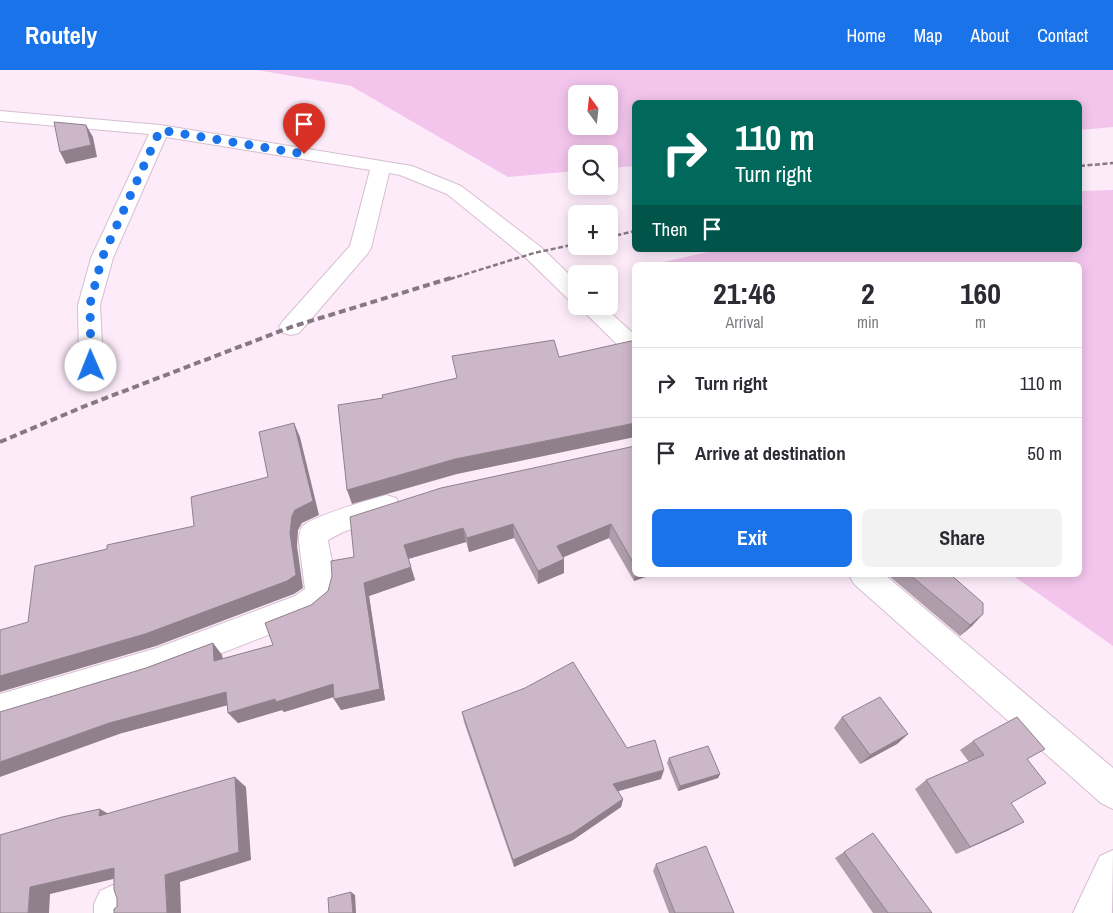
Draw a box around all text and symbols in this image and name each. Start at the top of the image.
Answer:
text: Routely [25,19,97,51]
text: Home [846,23,886,48]
text: Map [914,23,943,48]
text: About [971,23,1009,48]
text: Contact [1037,23,1088,48]
north arrow [568,85,618,135]
map controls [568,85,618,315]
pin [283,103,325,154]
icon: arrive [290,110,318,138]
text: 110 m [735,114,815,161]
icon: right [652,120,717,185]
button: search [568,145,618,195]
text: Turn right [735,159,812,189]
button: + [568,205,618,255]
icon: arrive [698,215,726,243]
text: Then [652,216,688,242]
button: − [568,265,618,315]
text: 21:46 [713,273,776,313]
text: 2 [861,273,875,313]
text: 160 [960,273,1001,313]
text: Arrival [726,311,763,333]
text: min [857,311,879,333]
text: m [975,311,986,333]
position arrow [64,339,116,391]
icon: right [652,369,680,397]
text: Turn right [695,370,767,396]
text: 110 m [1020,370,1062,396]
icon: arrive [652,439,680,467]
text: Arrive at destination [695,440,846,466]
text: 50 m [1027,440,1062,466]
button: Exit [652,509,852,567]
button: Share [862,509,1062,567]

